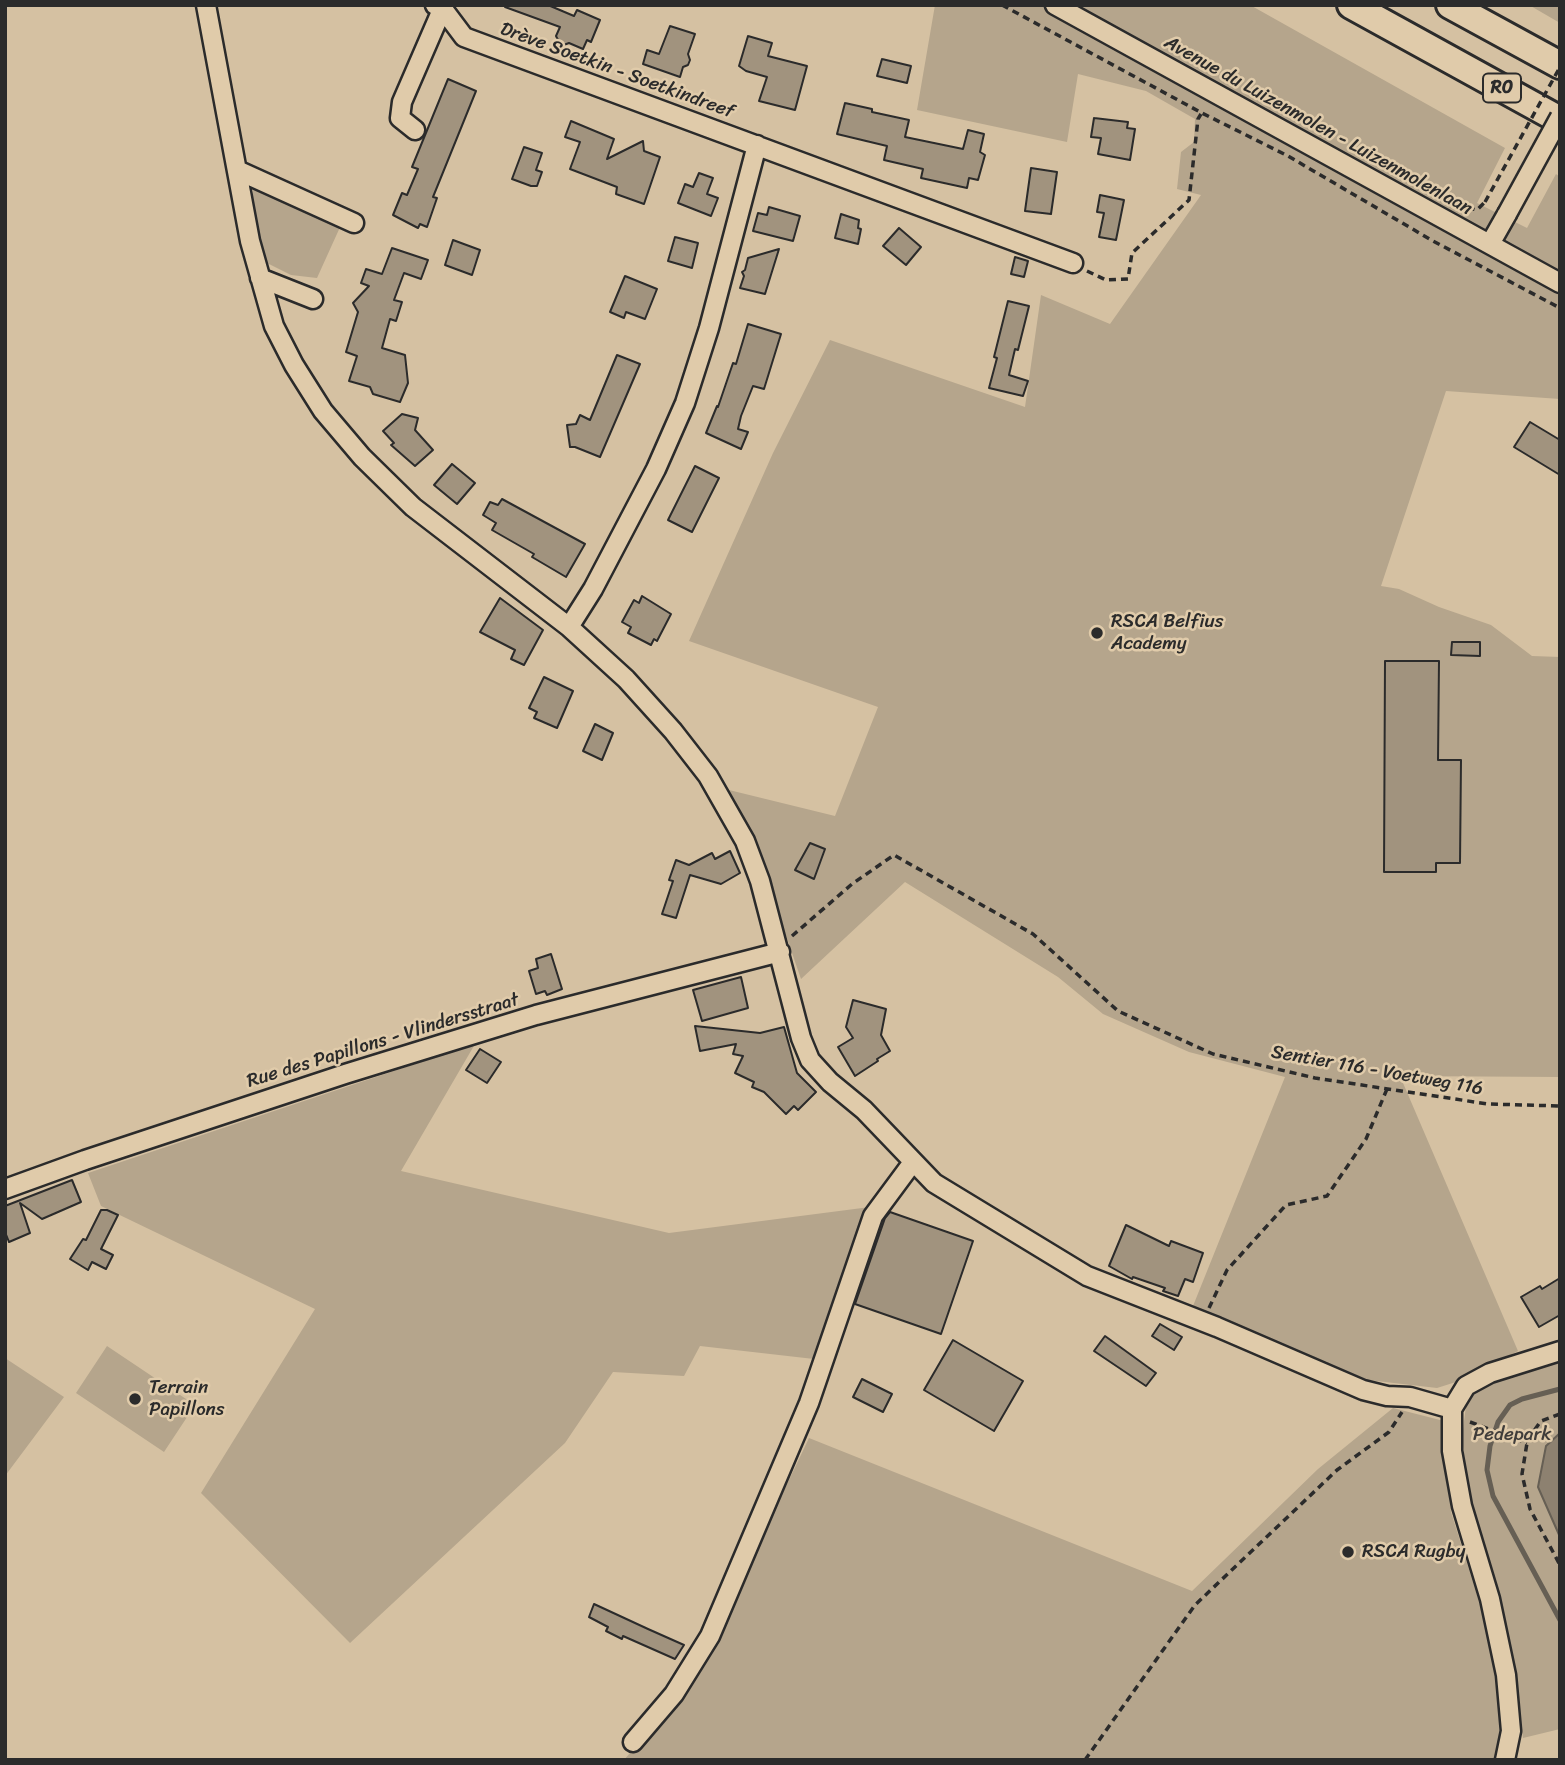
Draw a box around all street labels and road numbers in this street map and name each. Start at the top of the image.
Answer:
street label: Drève Soetkin - Soetkindreef [497,18,737,124]
street label: Avenue du Luizenmolen - Luizenmolenlaan [1160,31,1476,221]
road number: R0 [1483,74,1521,102]
street label: Rue des Papillons - Vlindersstraat [244,989,522,1093]
street label: Sentier 116 - Voetweg 116 [1269,1041,1485,1101]

